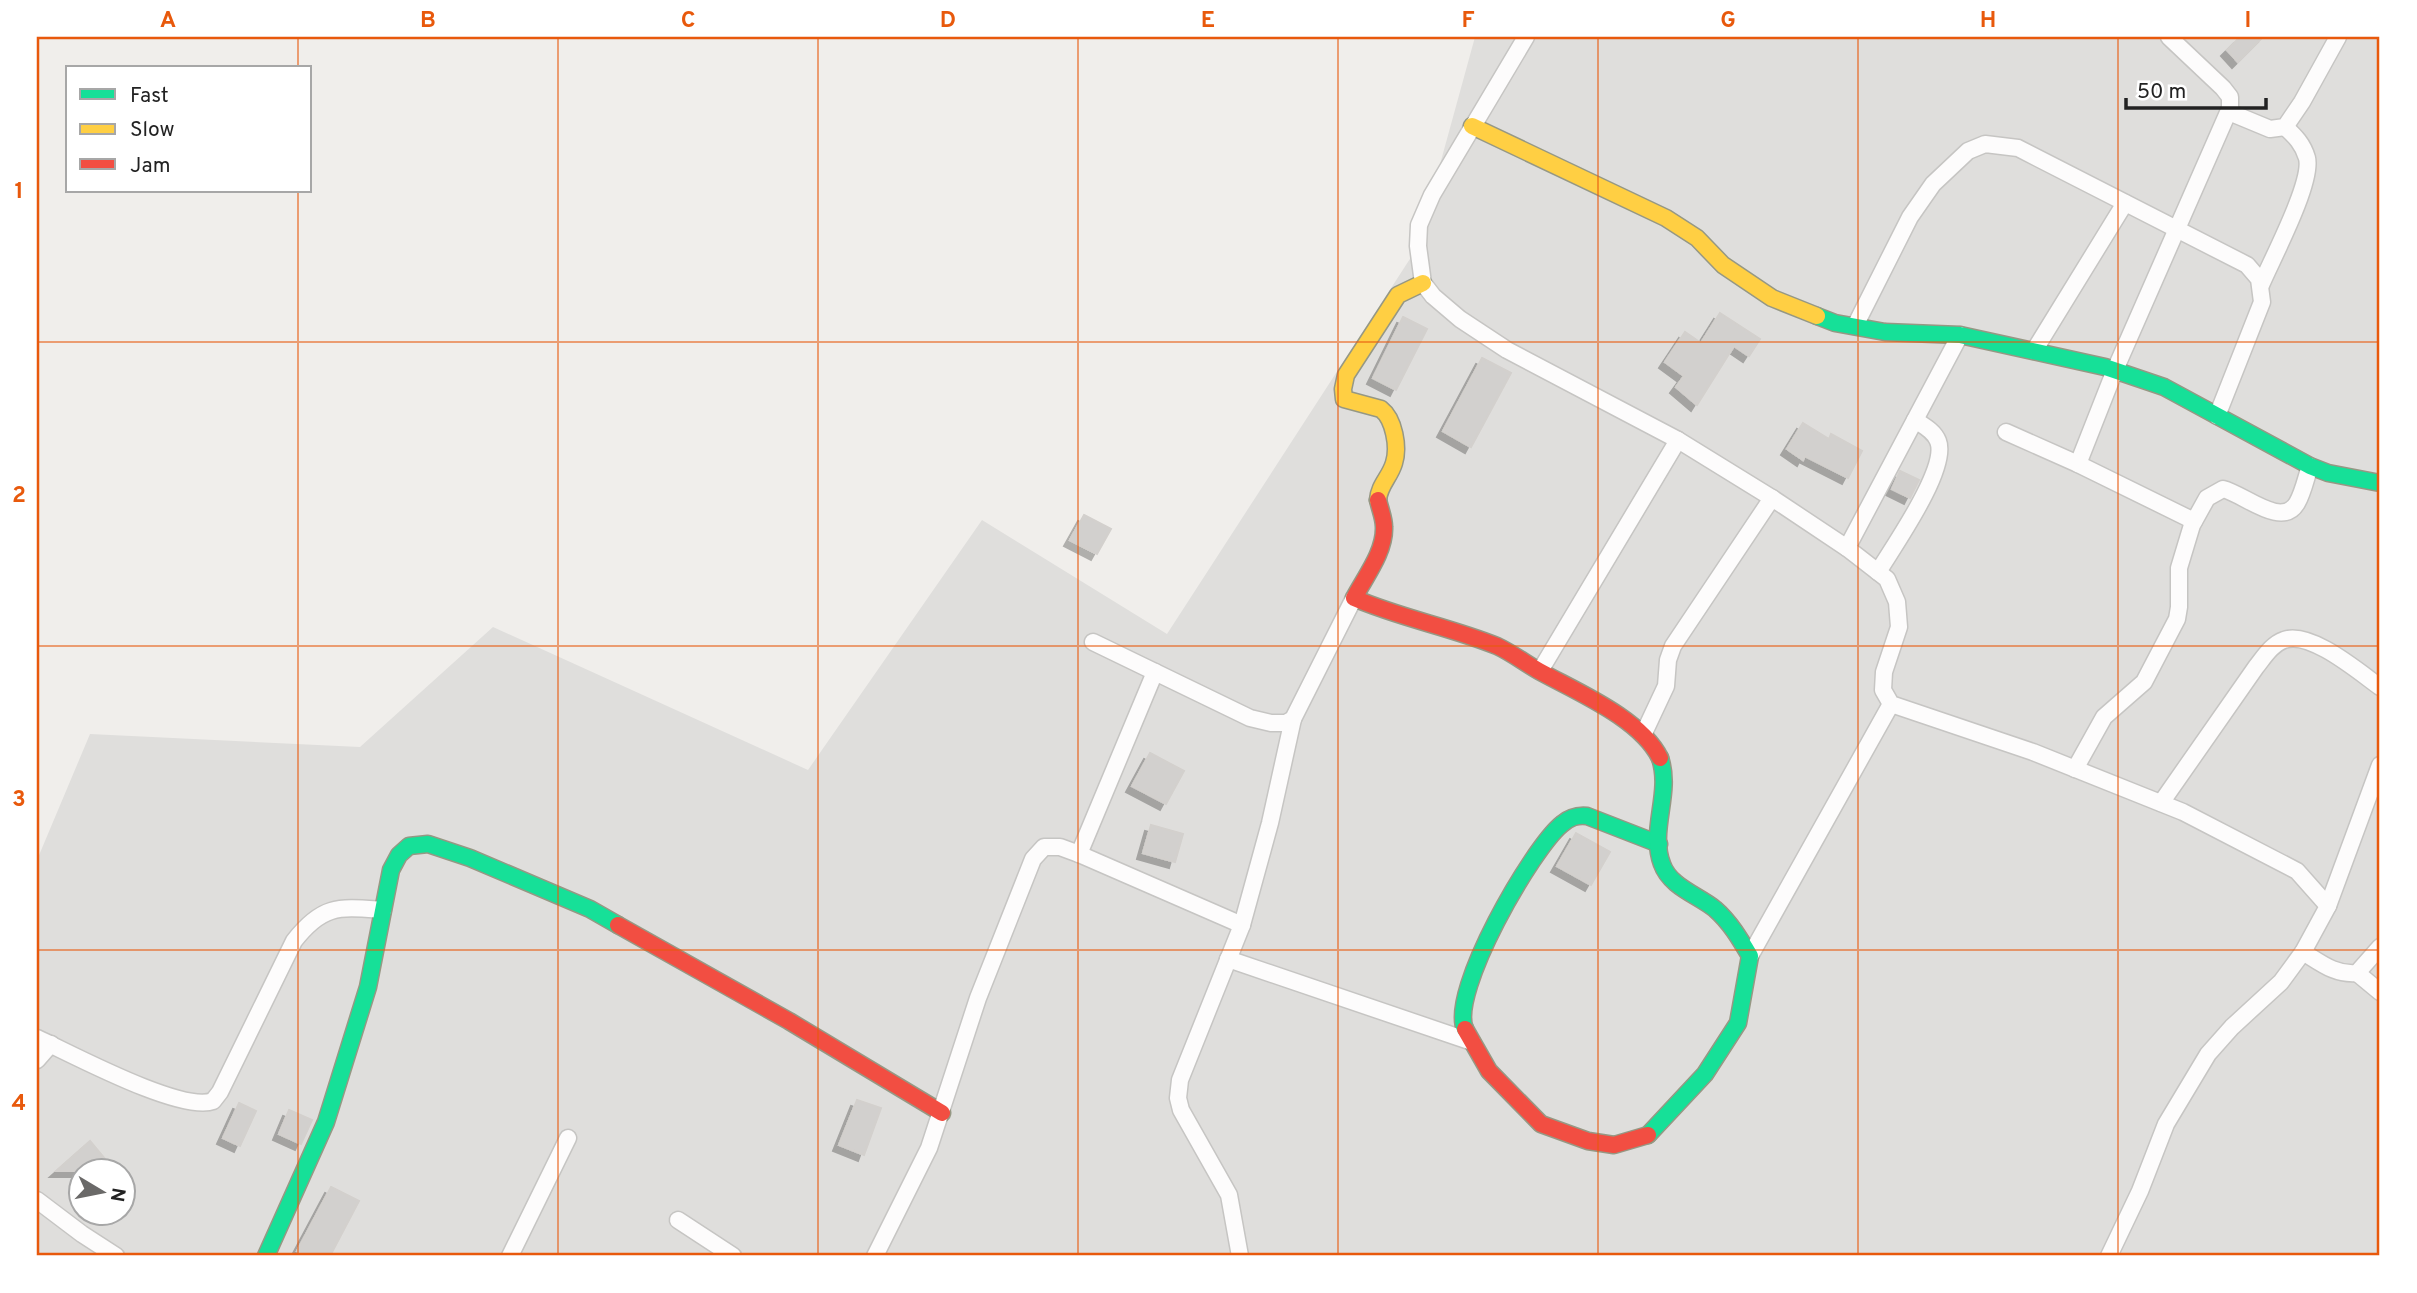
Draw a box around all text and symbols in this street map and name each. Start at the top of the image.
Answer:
text: A [160,7,176,36]
text: B [420,7,436,36]
text: C [681,7,695,36]
text: D [940,7,956,36]
text: E [1201,7,1215,36]
text: F [1461,7,1475,36]
text: G [1720,7,1736,36]
text: H [1980,7,1996,36]
text: I [2245,7,2251,36]
legend [66,66,312,192]
scale bar [2126,66,2266,110]
text: 50 m [2137,79,2186,106]
text: Fast [130,83,169,110]
text: Slow [130,117,175,144]
text: Jam [130,153,171,180]
text: 1 [14,178,24,207]
text: 2 [12,482,26,511]
text: 3 [12,786,26,815]
text: 4 [12,1090,26,1119]
north arrow [66,1156,136,1226]
text: N [104,1186,130,1203]

